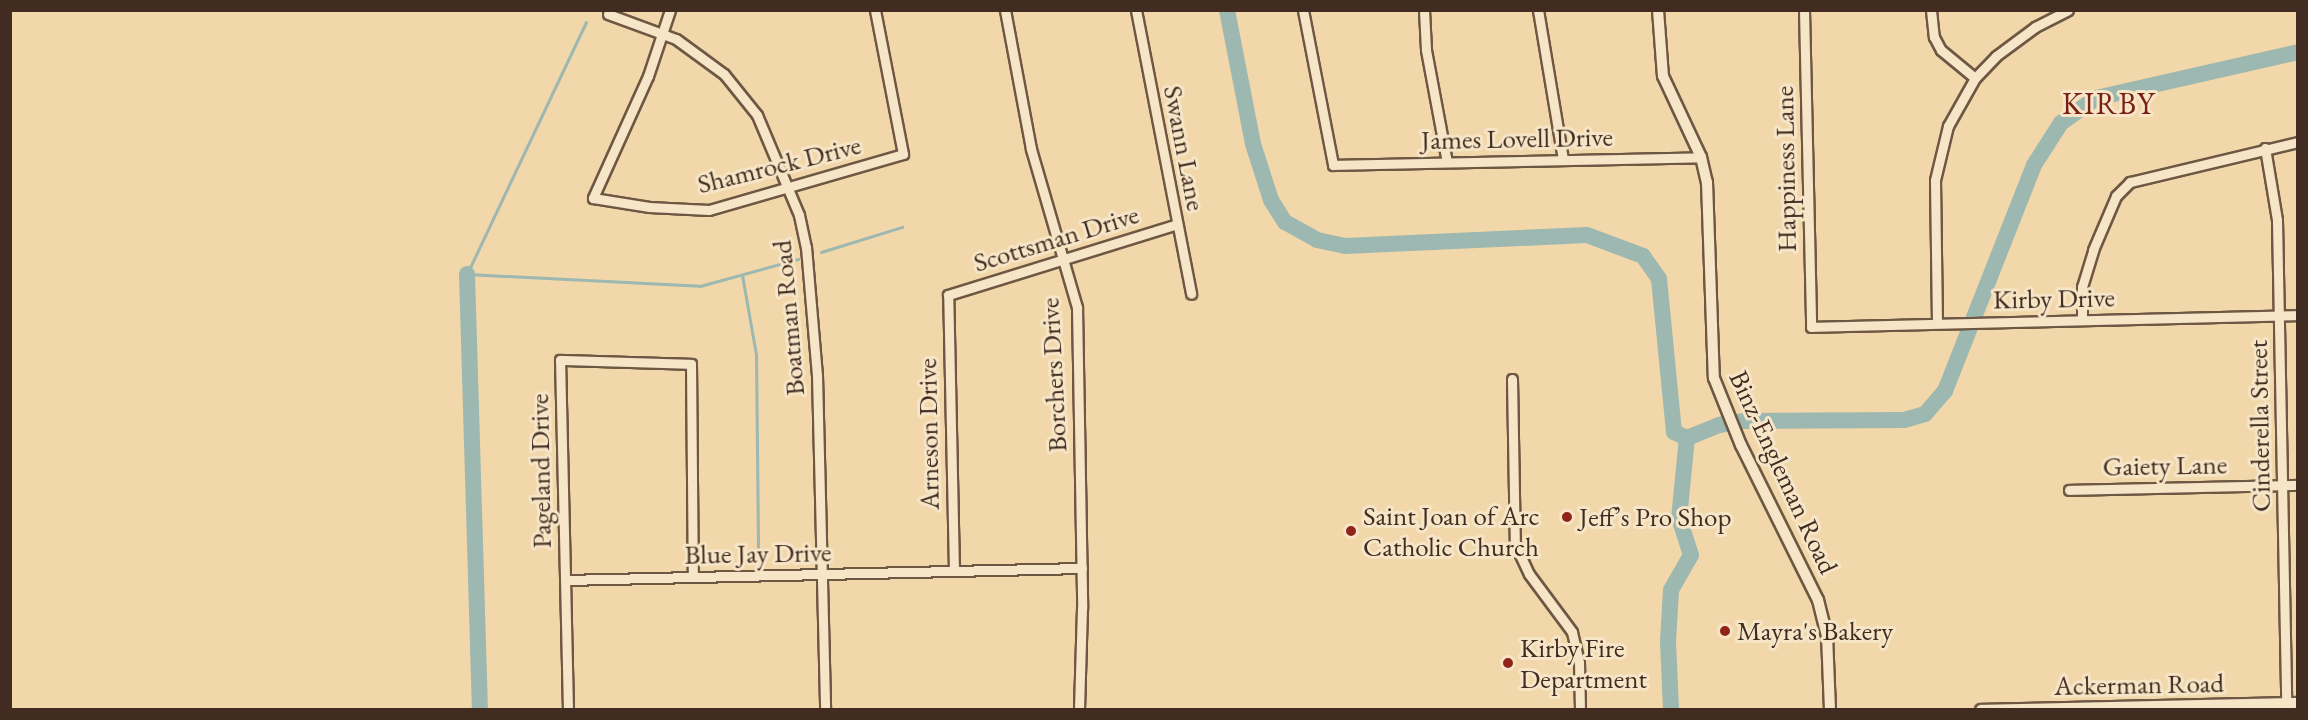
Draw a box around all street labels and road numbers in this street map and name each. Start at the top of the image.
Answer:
street label: Swann Lane [1157,83,1213,213]
street label: Happiness Lane [1767,86,1803,252]
street label: James Lovell Drive [1421,120,1613,156]
street label: Shamrock Drive [694,128,864,200]
street label: Scottsman Drive [969,197,1143,279]
street label: Boatman Road [765,239,811,397]
street label: Kirby Drive [1993,281,2115,315]
street label: Borchers Drive [1033,297,1073,453]
street label: Cinderella Street [2241,340,2277,512]
street label: Arneson Drive [910,358,946,510]
street label: Binz-Engleman Road [1723,365,1845,579]
street label: Pageland Drive [522,393,558,549]
street label: Gaiety Lane [2102,448,2228,482]
street label: Blue Jay Drive [684,536,832,570]
street label: Ackerman Road [2054,666,2224,702]

